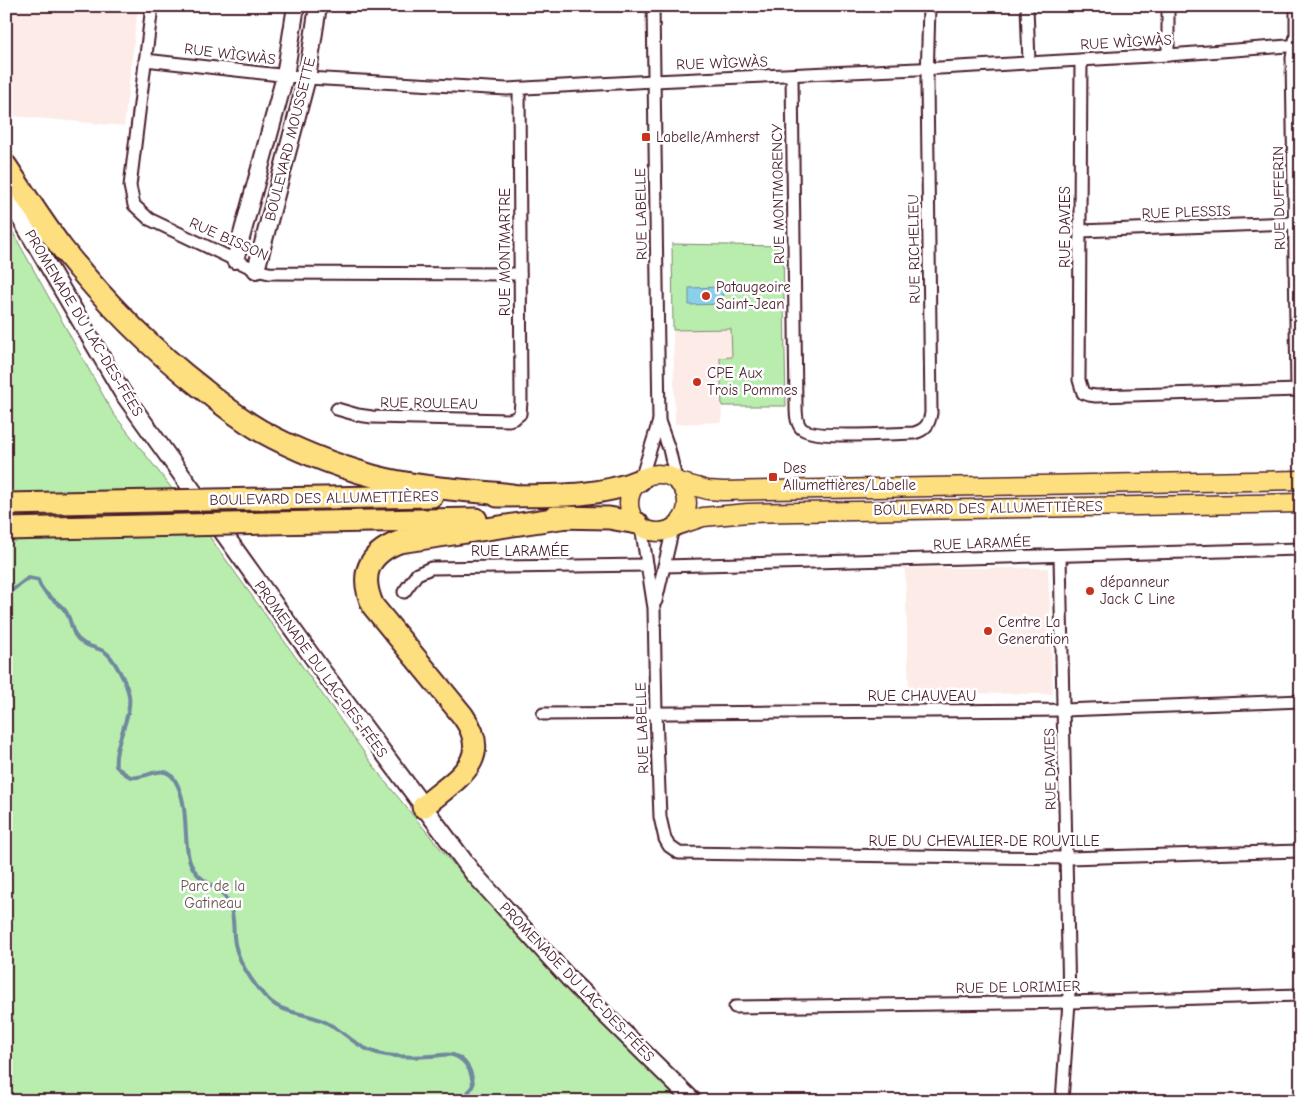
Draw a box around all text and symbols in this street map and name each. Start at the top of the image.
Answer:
street label: RUE WÌGWÀS [1080,30,1172,53]
street label: RUE WÌGWÀS [183,38,277,69]
street label: RUE WÌGWÀS [676,51,768,74]
street label: BOULEVARD MOUSSETTE [261,55,319,223]
street label: RUE MONTMORENCY [768,124,788,264]
place label: Labelle/Amherst [656,128,760,146]
marker: Labelle/Amherst [640,131,652,143]
street label: RUE DUFFERIN [1269,146,1289,250]
street label: RUE LABELLE [631,168,651,260]
street label: RUE DAVIES [1056,186,1074,268]
street label: RUE MONTMARTRE [496,188,514,316]
street label: RUE RICHELIEU [904,194,924,304]
street label: RUE PLESSIS [1141,201,1231,223]
street label: RUE BISSON [187,214,271,264]
street label: PROMENADE DU LAC-DES-FÉES [21,226,148,420]
place label: Pataugeoire Saint-Jean [716,278,791,313]
marker: Pataugeoire Saint-Jean [700,290,712,302]
place label: CPE Aux Trois Pommes [707,364,797,399]
marker: CPE Aux Trois Pommes [691,376,703,388]
street label: RUE ROULEAU [380,393,478,413]
place label: Des Allumettières/Labelle [783,459,916,494]
marker: Des Allumettières/Labelle [767,471,779,483]
street label: BOULEVARD DES ALLUMETTIÈRES [209,486,439,509]
street label: BOULEVARD DES ALLUMETTIÈRES [873,496,1103,519]
street label: RUE LARAMÉE [933,531,1031,554]
street label: RUE LARAMÉE [471,541,569,560]
place label: dépanneur Jack C Line [1100,573,1176,608]
street label: PROMENADE DU LAC-DES-FÉES [251,576,392,761]
marker: dépanneur Jack C Line [1084,585,1096,597]
place label: Centre La Generation [998,613,1069,648]
marker: Centre La Generation [982,625,994,637]
street label: RUE LABELLE [631,682,653,774]
street label: RUE CHAUVEAU [868,687,976,705]
street label: RUE DAVIES [1040,728,1060,810]
street label: RUE DU CHEVALIER-DE ROUVILLE [869,832,1099,850]
park label: Parc de la Gatineau [181,877,245,912]
street label: PROMENADE DU LAC-DES-FÉES [496,898,659,1065]
street label: RUE DE LORIMIER [955,977,1081,997]

